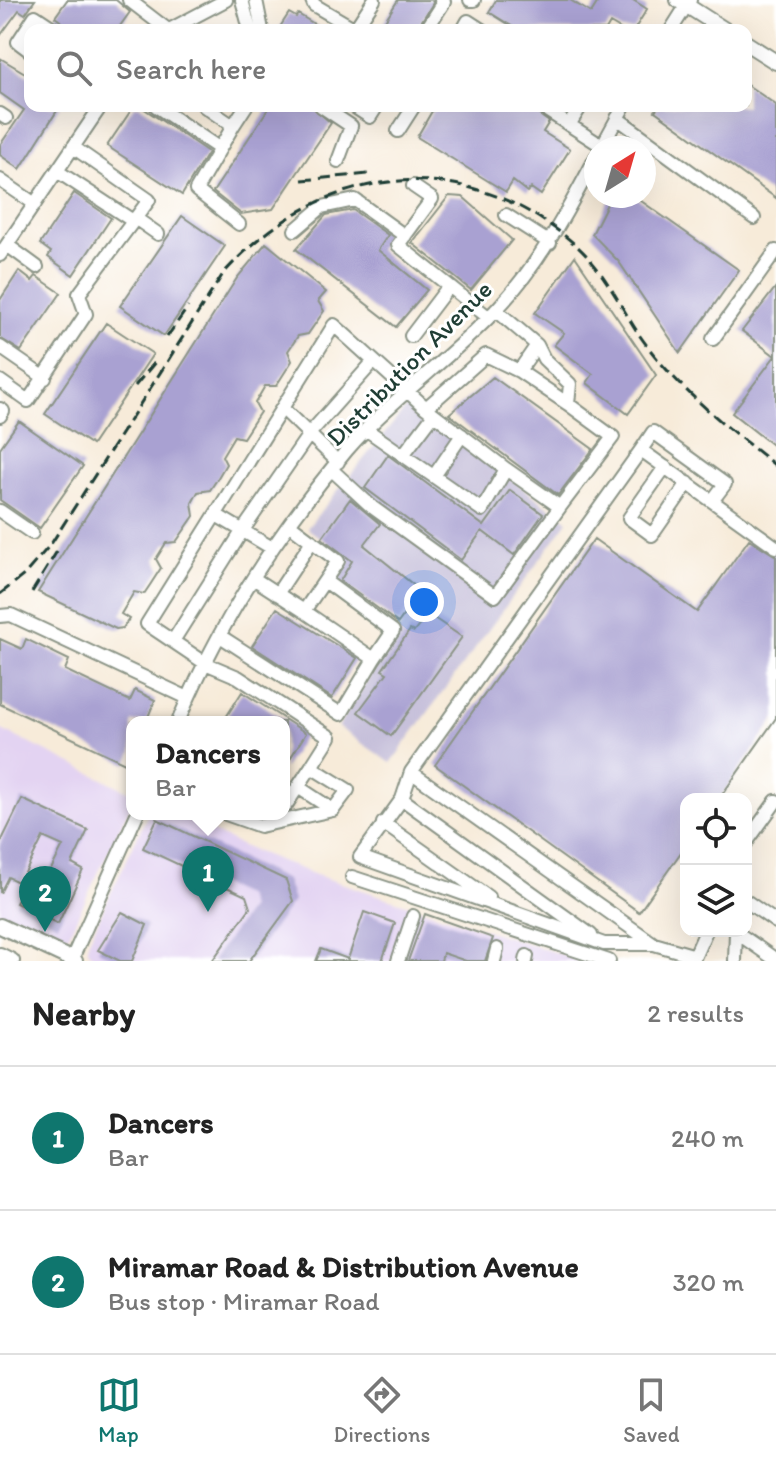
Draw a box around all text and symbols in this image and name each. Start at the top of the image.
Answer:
search box [24,24,752,112]
icon: search [52,46,96,90]
text: Search here [116,50,266,87]
north arrow [584,136,656,208]
street label: Distribution Avenue [319,273,499,453]
your location [404,582,444,622]
popup [126,716,290,820]
text: Dancers [155,734,261,771]
text: Bar [155,771,196,803]
map controls [680,793,752,937]
button: locate [680,793,752,865]
pin: 1 [182,846,234,912]
button: layers [680,865,752,937]
pin: 2 [19,866,71,932]
text: Nearby [32,993,135,1034]
text: 2 results [647,997,744,1029]
text: Dancers [108,1104,214,1141]
text: 1 [52,1122,64,1154]
text: 240 m [671,1122,744,1154]
text: Bar [108,1141,149,1173]
text: Miramar Road & Distribution Avenue [108,1248,579,1285]
text: 2 [51,1266,65,1298]
text: 320 m [672,1266,744,1298]
text: Bus stop · Miramar Road [108,1285,380,1317]
tab: Map [97,1373,141,1448]
tab: Directions [334,1373,430,1448]
tab: Saved [623,1373,679,1448]

